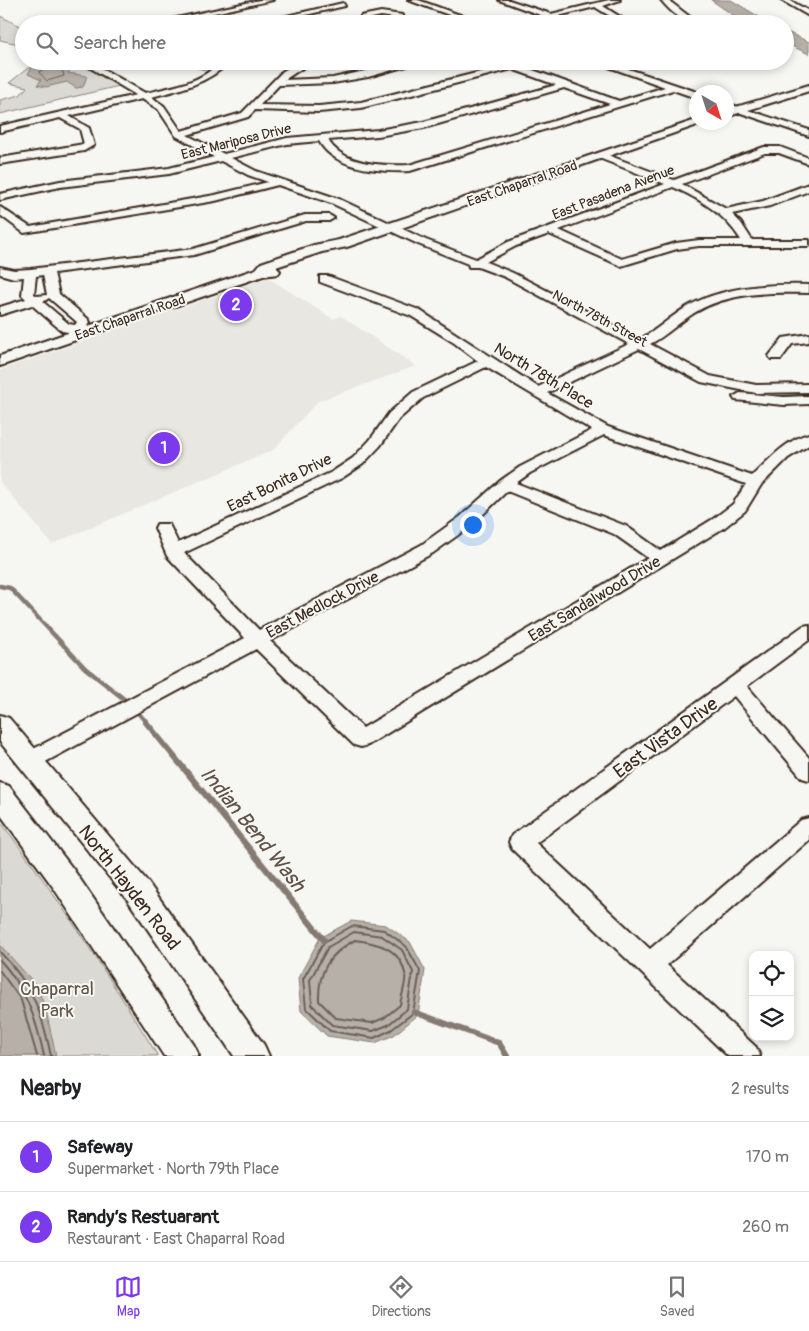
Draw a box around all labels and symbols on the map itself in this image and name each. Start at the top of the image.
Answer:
north arrow [689,85,734,130]
street label: East Mariposa Drive [179,120,293,163]
street label: East Chaparral Road [465,157,580,210]
street label: East Pasadena Avenue [550,161,677,224]
pin: 2 [220,286,252,324]
street label: North 78th Street [549,286,650,351]
street label: East Chaparral Road [73,291,188,344]
street label: North 78th Place [490,338,597,413]
pin: 1 [148,429,180,467]
street label: East Bonita Drive [224,449,335,517]
your location [460,512,486,538]
street label: East Sandalwood Drive [525,551,664,646]
street label: East Medlock Drive [263,567,382,643]
street label: East Vista Drive [609,691,723,784]
water label: Indian Bend Wash [194,761,312,898]
street label: North Hayden Road [73,820,186,955]
park label: Chaparral Park [20,977,94,1023]

